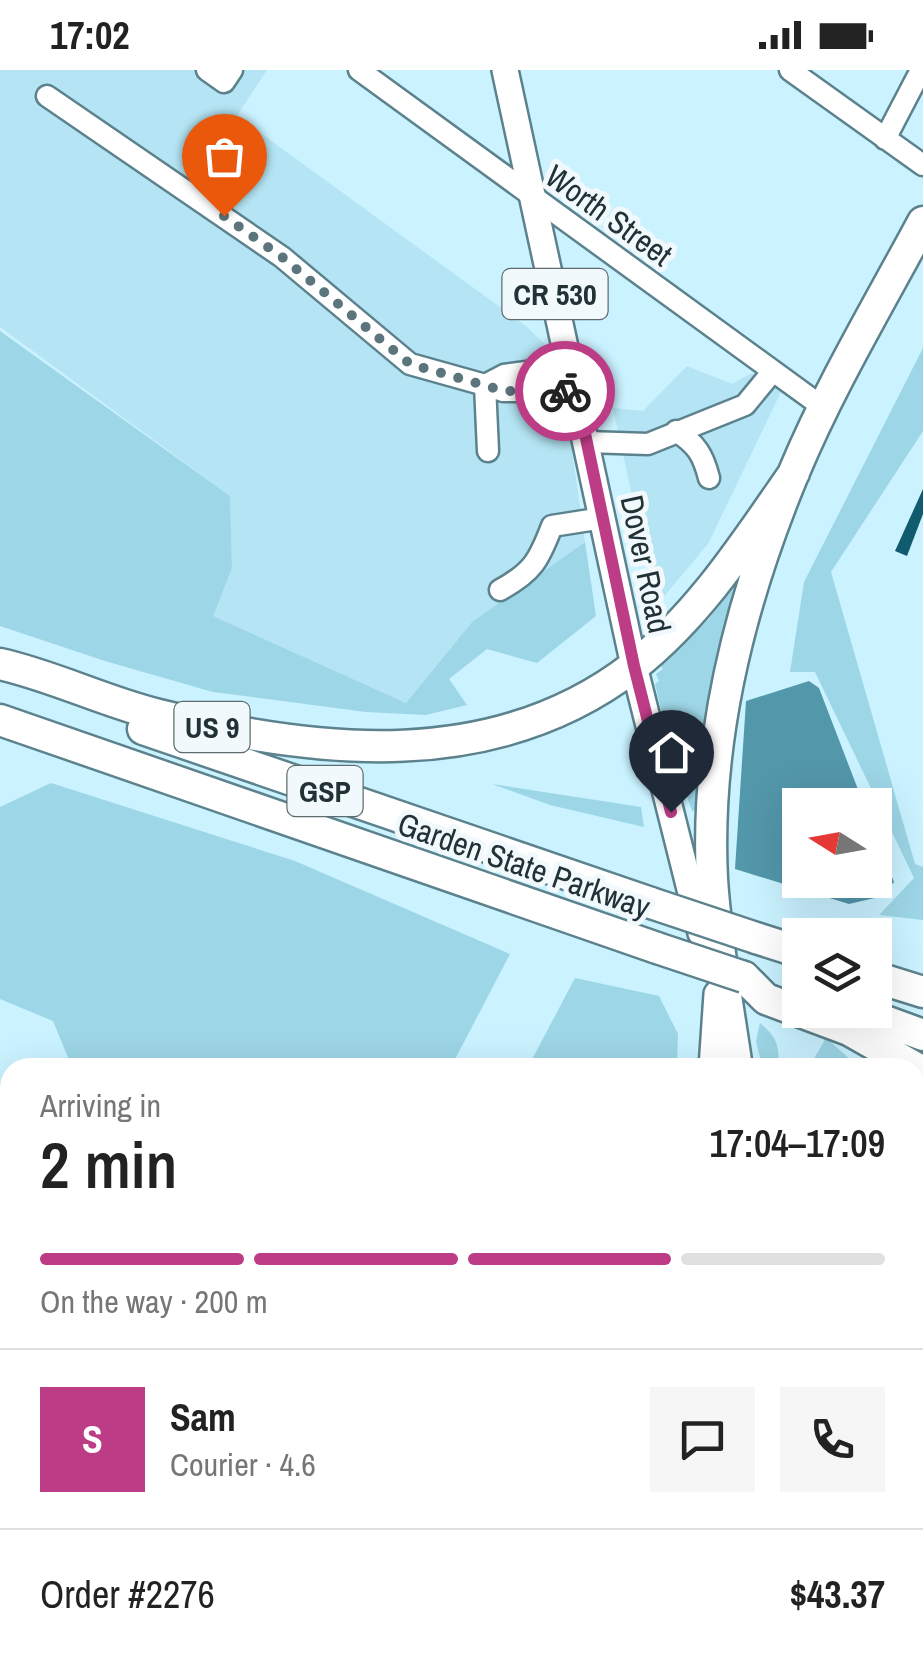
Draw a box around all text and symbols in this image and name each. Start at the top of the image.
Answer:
text: 17:02 [50,10,130,61]
pin [182,114,267,217]
icon: bag [197,129,252,184]
street label: Worth Street [537,154,681,276]
road number: CR 530 [502,269,608,319]
courier [515,341,615,441]
icon: bike [538,364,593,419]
street label: Dover Road [610,491,682,637]
road number: US 9 [174,702,250,752]
pin [629,710,714,813]
icon: home [644,725,699,780]
road number: GSP [288,766,362,816]
north arrow [782,788,892,898]
map controls [782,788,892,1028]
street label: Garden State Parkway [392,802,656,928]
button: layers [782,918,892,1028]
text: Arriving in [40,1084,161,1127]
text: 17:04–17:09 [709,1118,885,1169]
text: 2 min [40,1121,177,1208]
text: On the way · 200 m [40,1280,268,1323]
button: chat [650,1387,755,1492]
button: phone [780,1387,885,1492]
text: Sam [170,1392,236,1443]
text: S [82,1414,103,1465]
text: Courier · 4.6 [170,1443,316,1486]
text: Order #2276 [40,1569,215,1620]
text: $43.37 [790,1569,885,1620]

